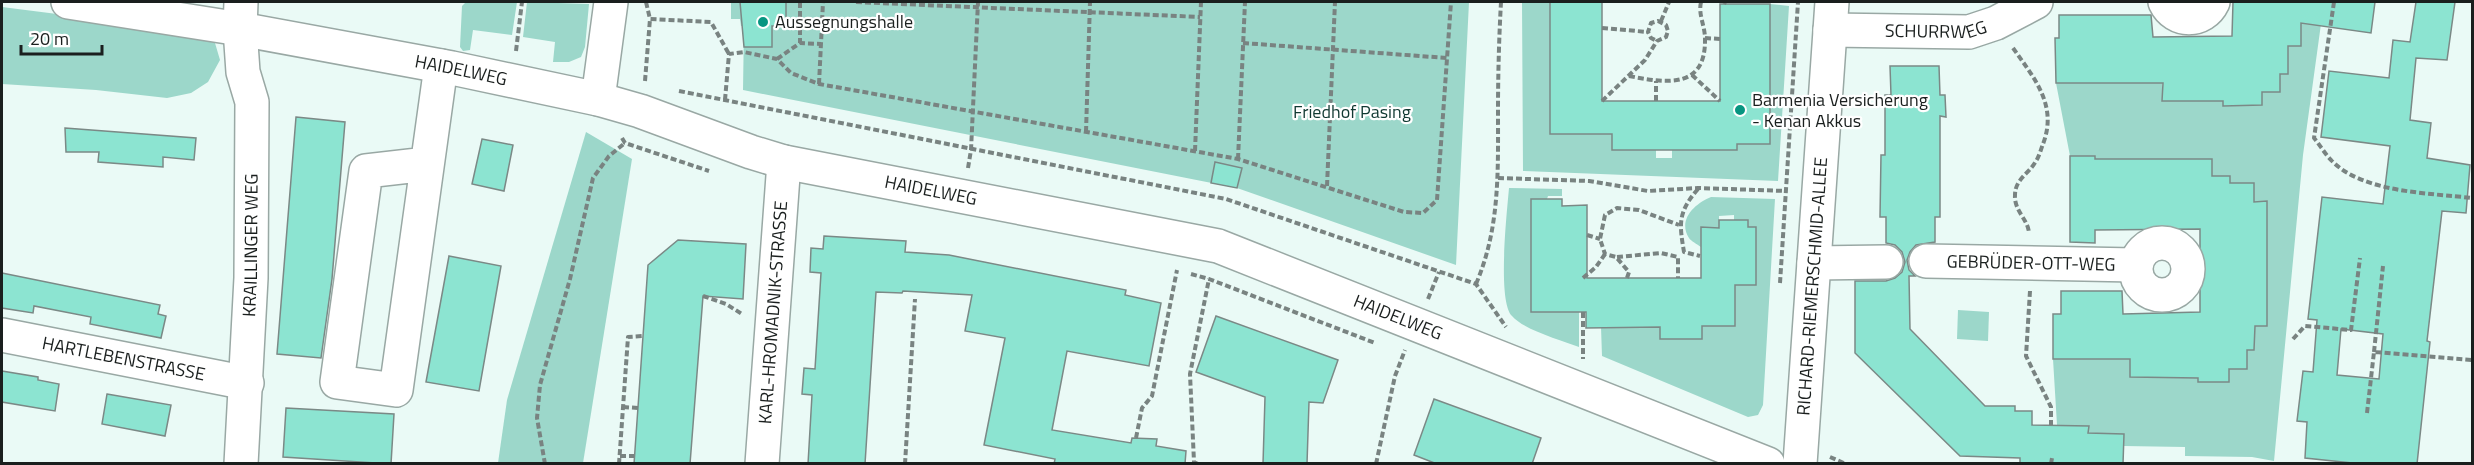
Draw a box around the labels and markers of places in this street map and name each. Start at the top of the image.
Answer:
place label: Aussegnungshalle [775,8,913,35]
marker: Aussegnungshalle [756,15,770,29]
place label: Barmenia Versicherung - Kenan Akkus [1752,86,1928,134]
marker: Barmenia Versicherung - Kenan Akkus [1733,103,1747,117]

